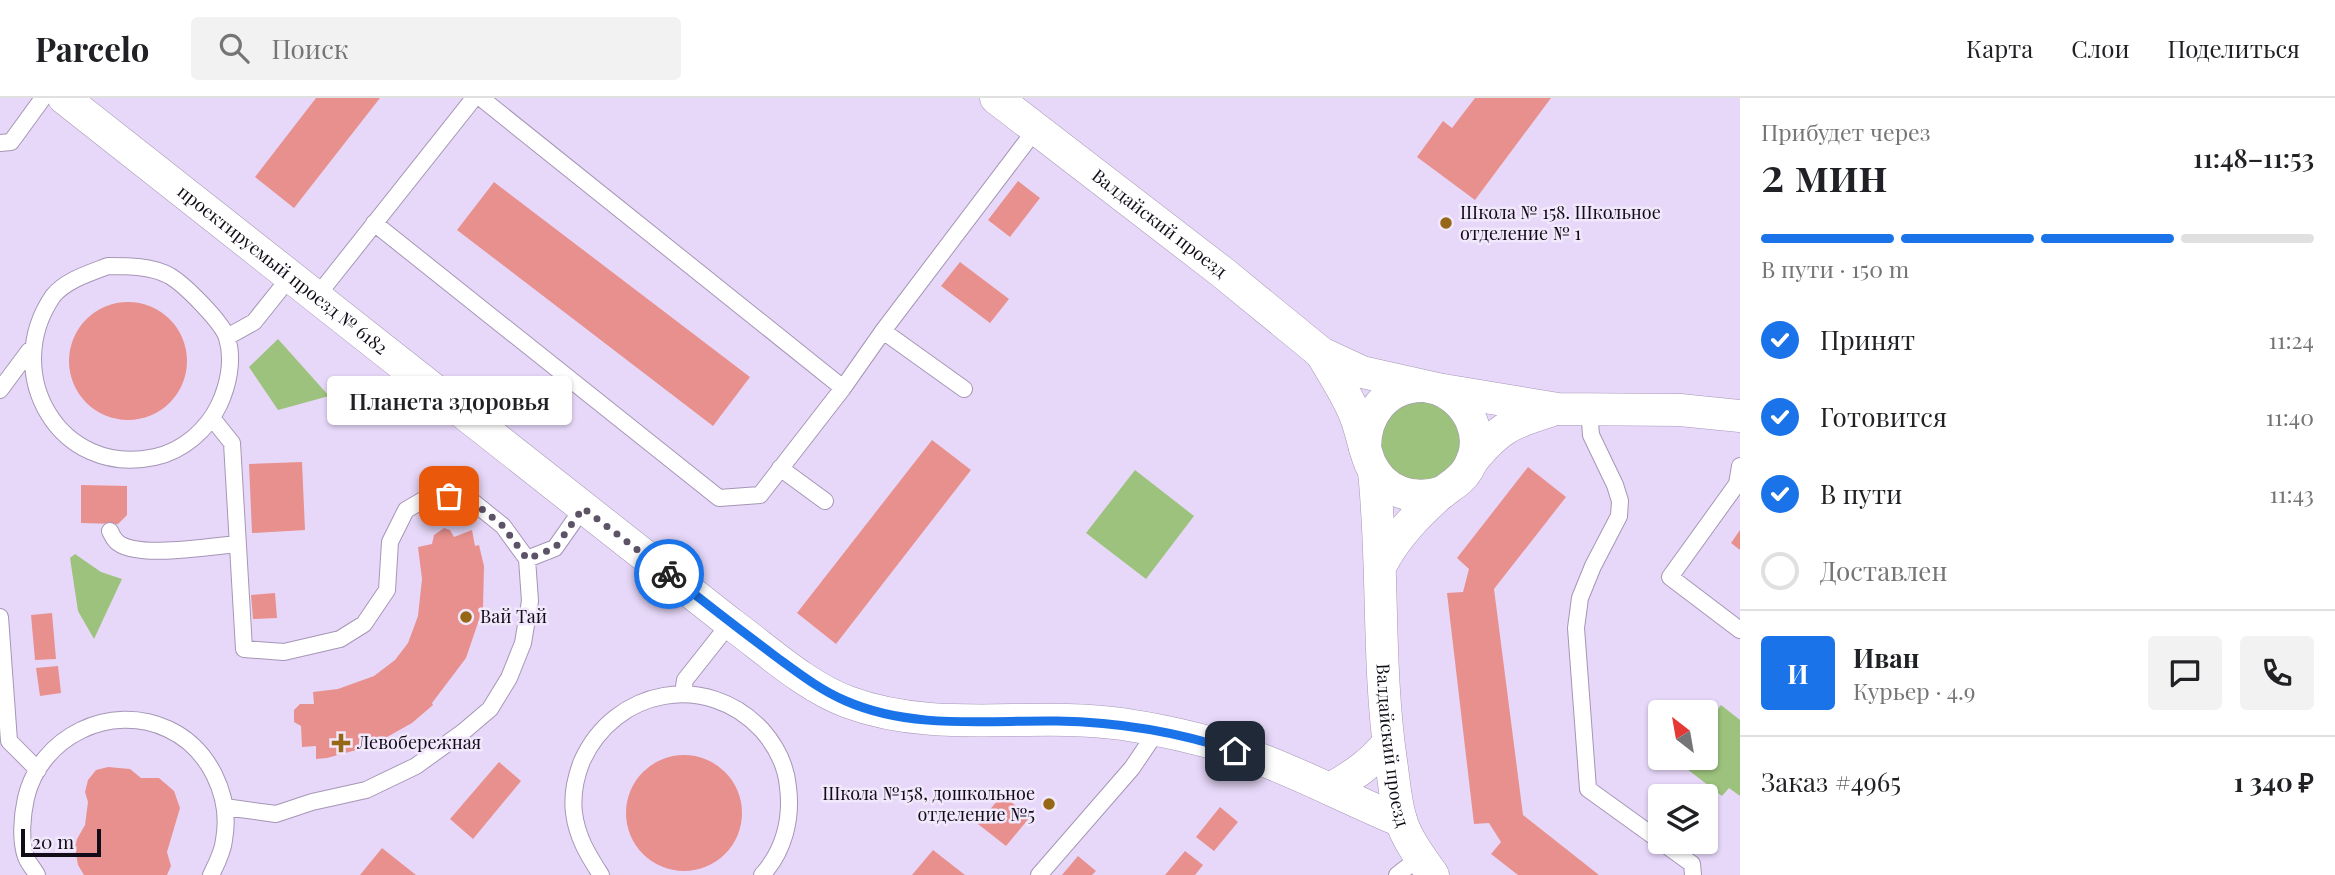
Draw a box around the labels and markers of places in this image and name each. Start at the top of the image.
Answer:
place label: Школа № 158. Школьное отделение № 1 [1460,200,1661,245]
marker: Школа № 158. Школьное отделение № 1 [1438,215,1454,231]
callout: Планета здоровья [326,377,572,426]
pin [419,466,479,526]
place label: Вай Тай [480,604,547,628]
marker: Вай Тай [458,609,474,625]
pin [1205,721,1265,781]
place label: Левобережная [356,730,482,754]
marker: Левобережная [331,733,351,753]
place label: Школа №158, дошкольное отделение №5 [822,781,1035,826]
marker: Школа №158, дошкольное отделение №5 [1041,796,1057,812]

